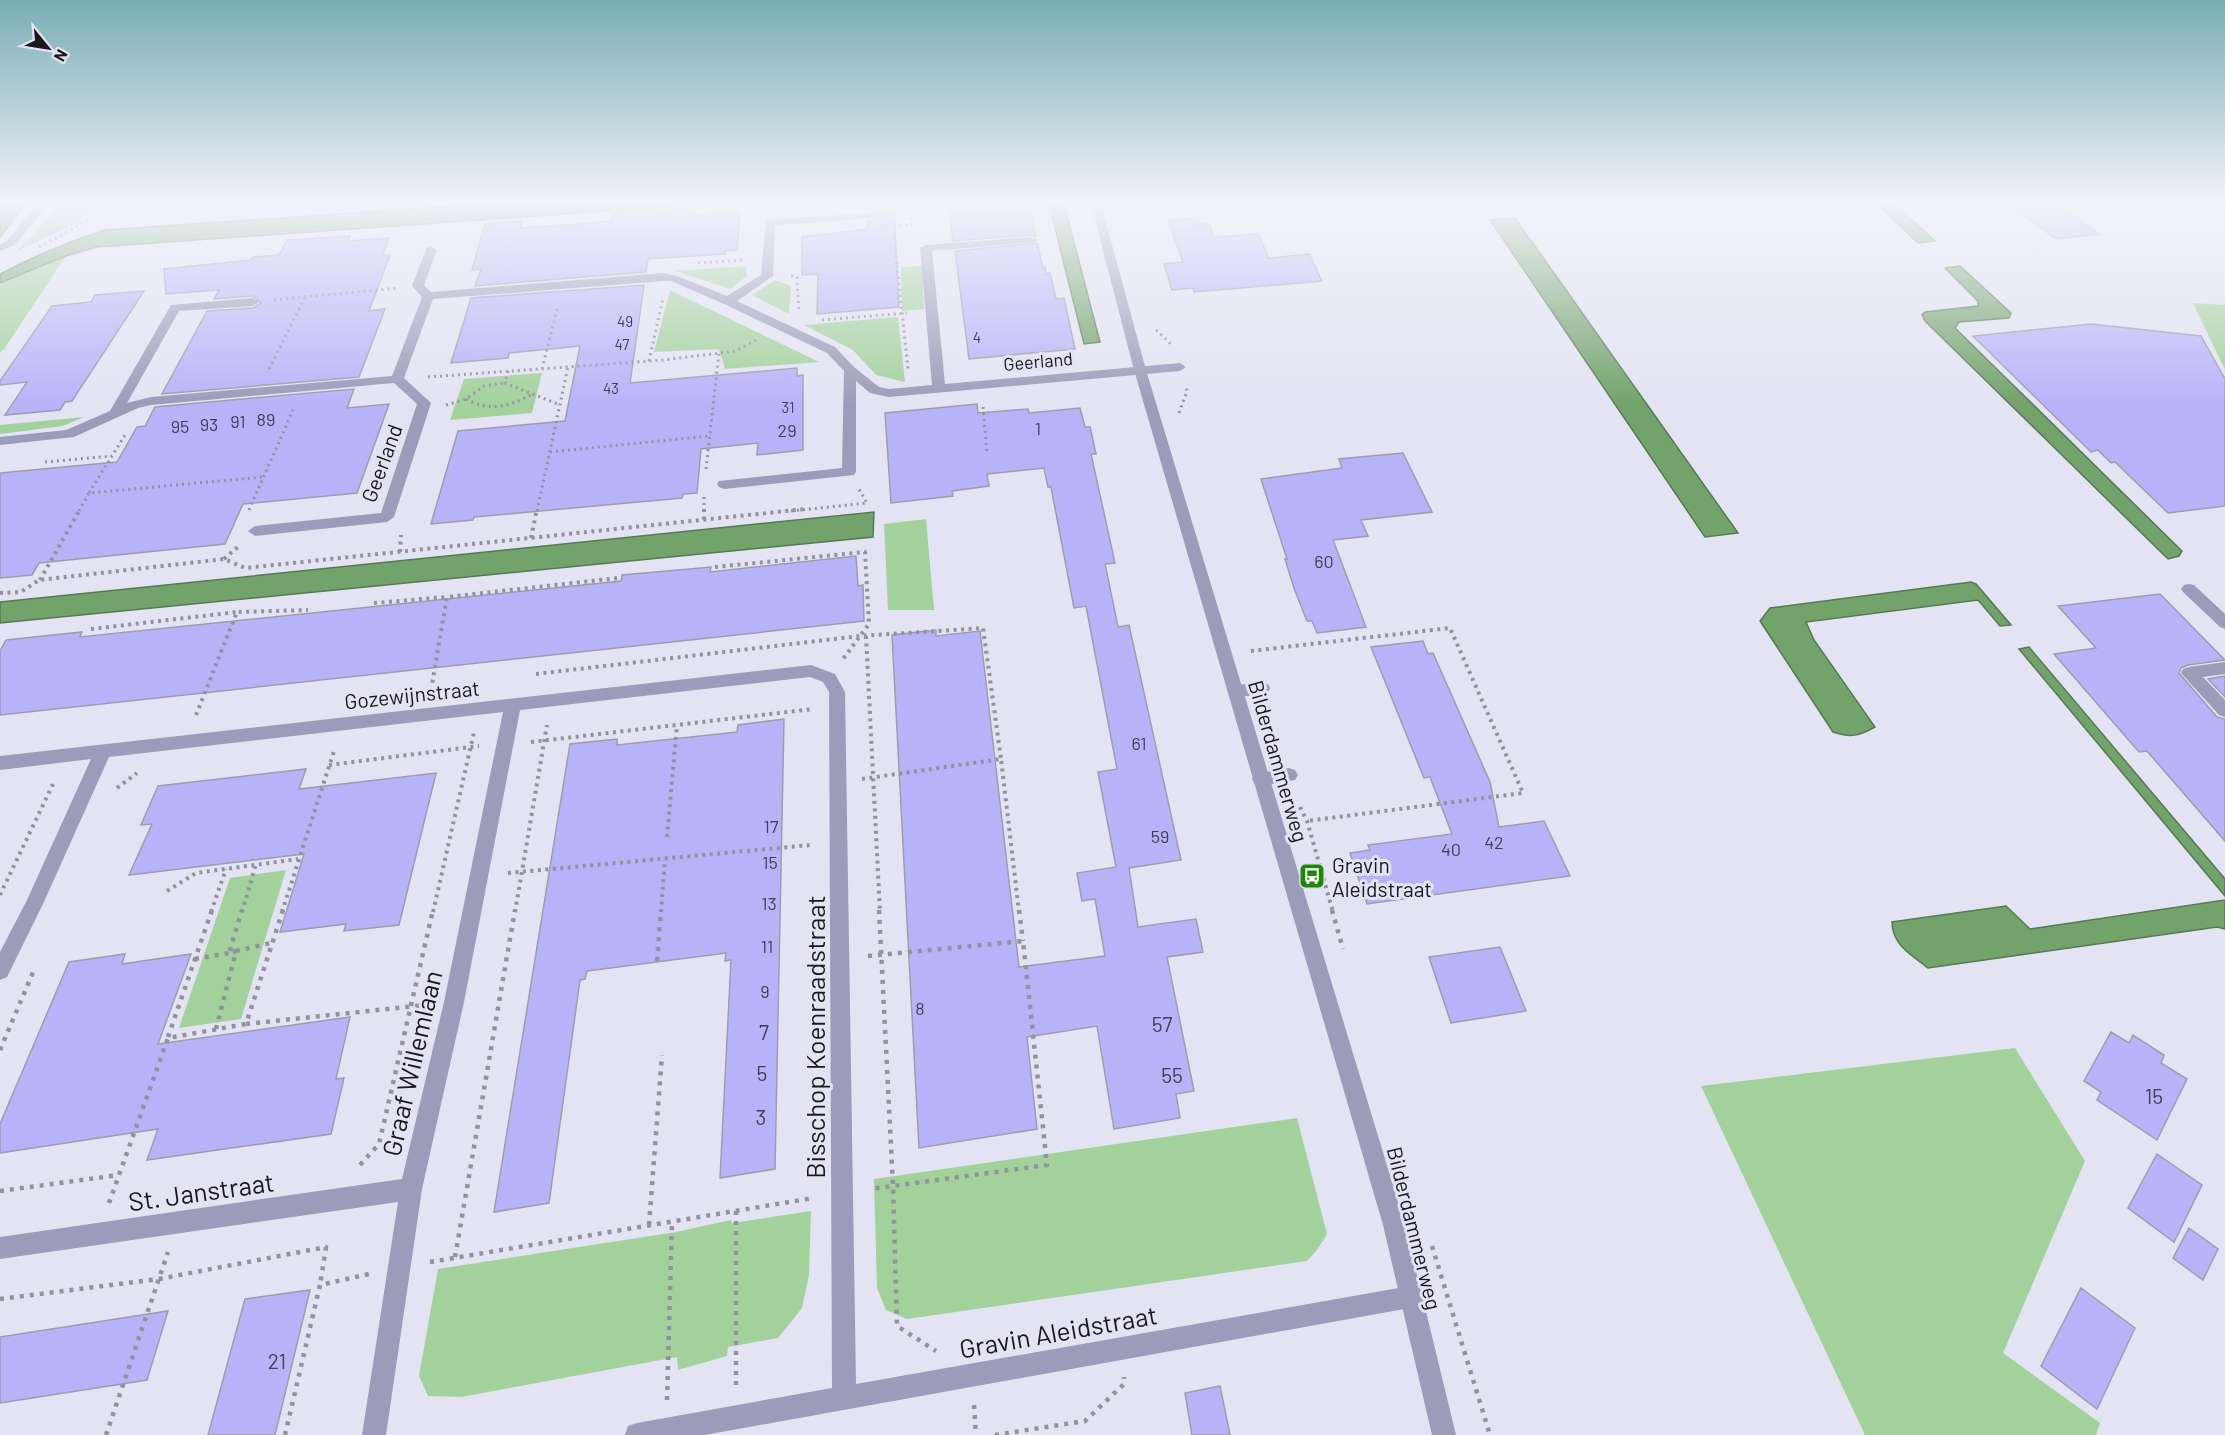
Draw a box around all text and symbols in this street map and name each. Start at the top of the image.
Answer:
north arrow [18,18,78,78]
text: N [51,46,72,65]
house number: 49 [617,312,633,330]
house number: 4 [973,328,981,346]
house number: 47 [615,335,629,353]
street label: Geerland [1002,347,1074,375]
house number: 43 [603,379,619,397]
house number: 31 [782,398,794,416]
house number: 89 [257,408,275,430]
house number: 91 [230,410,246,432]
house number: 93 [200,413,218,435]
house number: 95 [171,415,189,437]
house number: 1 [1035,417,1041,439]
house number: 29 [777,419,797,441]
street label: Geerland [355,421,407,505]
house number: 60 [1314,550,1334,572]
street label: Gozewijnstraat [343,674,481,714]
street label: Bilderdammerweg [1244,677,1314,845]
house number: 61 [1131,732,1147,754]
house number: 17 [764,815,779,837]
house number: 59 [1151,825,1169,847]
house number: 42 [1484,831,1504,853]
house number: 40 [1441,838,1461,860]
house number: 15 [762,851,778,873]
place label: Gravin Aleidstraat [1332,852,1432,901]
bus stop icon: Gravin Aleidstraat [1297,861,1327,891]
house number: 13 [761,892,777,914]
street label: Bisschop Koenraadstraat [799,895,830,1179]
house number: 11 [761,935,773,957]
street label: Graaf Willemlaan [375,967,447,1159]
house number: 9 [760,980,770,1002]
house number: 8 [915,997,925,1019]
house number: 57 [1152,1011,1172,1036]
house number: 7 [759,1019,769,1044]
house number: 5 [757,1060,767,1085]
house number: 55 [1161,1062,1183,1087]
house number: 15 [2145,1083,2163,1108]
house number: 3 [756,1104,766,1129]
street label: Bilderdammerweg [1383,1144,1447,1312]
street label: St. Janstraat [126,1165,276,1217]
street label: Gravin Aleidstraat [957,1298,1159,1364]
house number: 21 [268,1348,286,1373]

